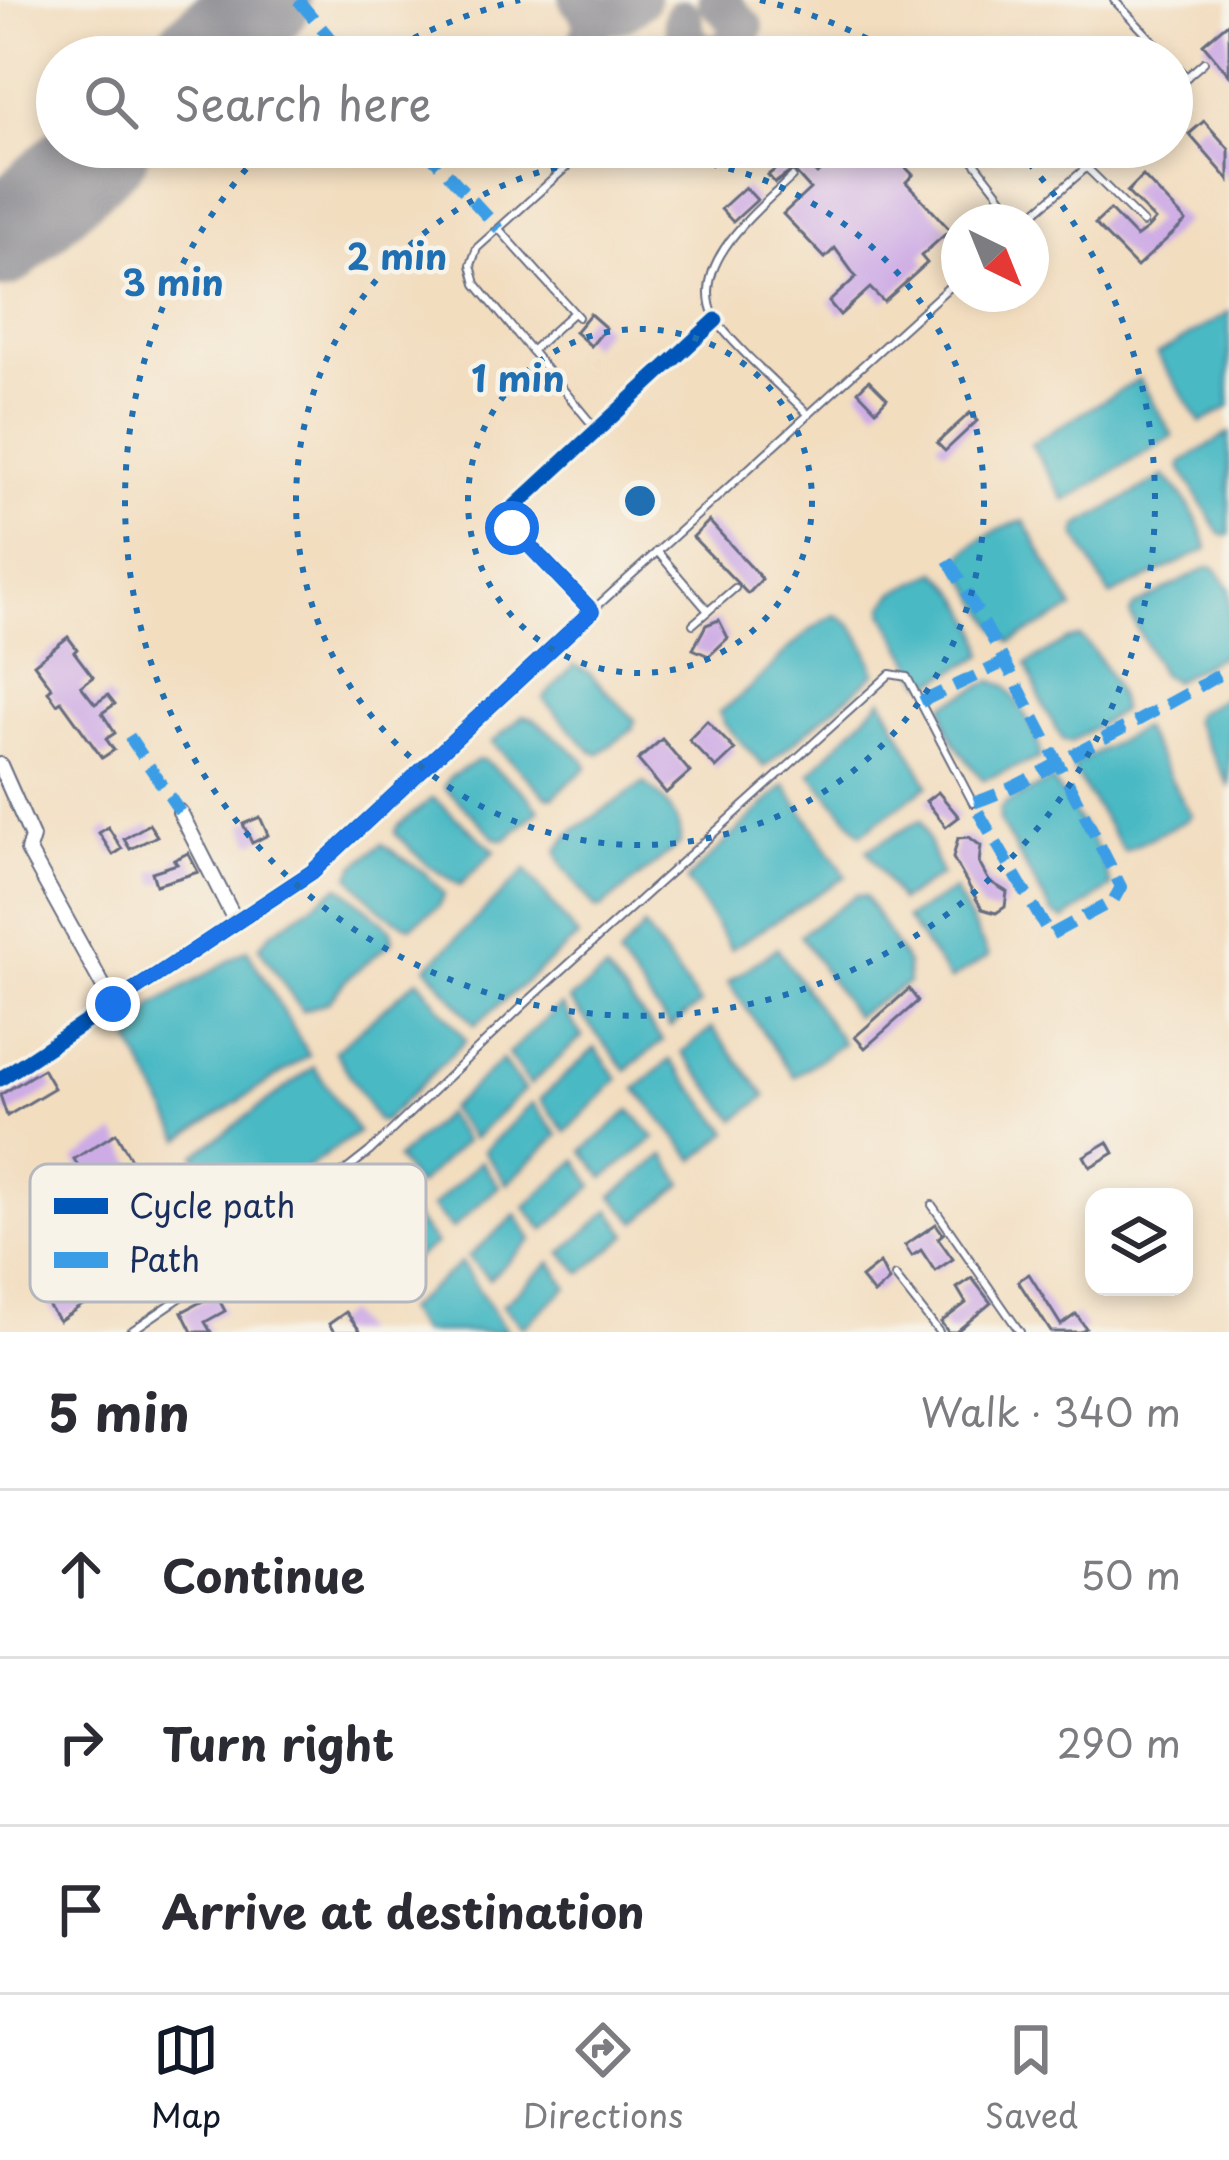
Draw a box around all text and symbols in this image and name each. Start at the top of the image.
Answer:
search box [36,36,1193,168]
text: Search here [174,68,431,136]
icon: search [78,69,144,135]
north arrow [941,204,1049,312]
text: 2 min [347,228,447,282]
text: 3 min [122,254,224,308]
text: 1 min [471,350,565,404]
centre of rings [619,480,661,522]
route start [485,501,539,555]
route end [86,977,140,1031]
legend [30,1164,426,1302]
text: Cycle path [129,1179,295,1229]
map controls [1085,1188,1193,1296]
button: layers [1085,1188,1193,1296]
text: Path [129,1233,200,1283]
text: 5 min [48,1372,190,1449]
text: Walk · 340 m [921,1381,1181,1440]
text: Continue [162,1540,365,1608]
icon: ahead [48,1541,114,1607]
text: 50 m [1080,1544,1181,1603]
text: Turn right [162,1708,394,1776]
icon: right [48,1709,114,1775]
text: 290 m [1057,1712,1181,1771]
text: Arrive at destination [162,1876,645,1944]
icon: arrive [48,1877,114,1943]
tab: Map [151,2017,221,2139]
tab: Directions [523,2017,683,2139]
tab: Saved [985,2017,1078,2139]

